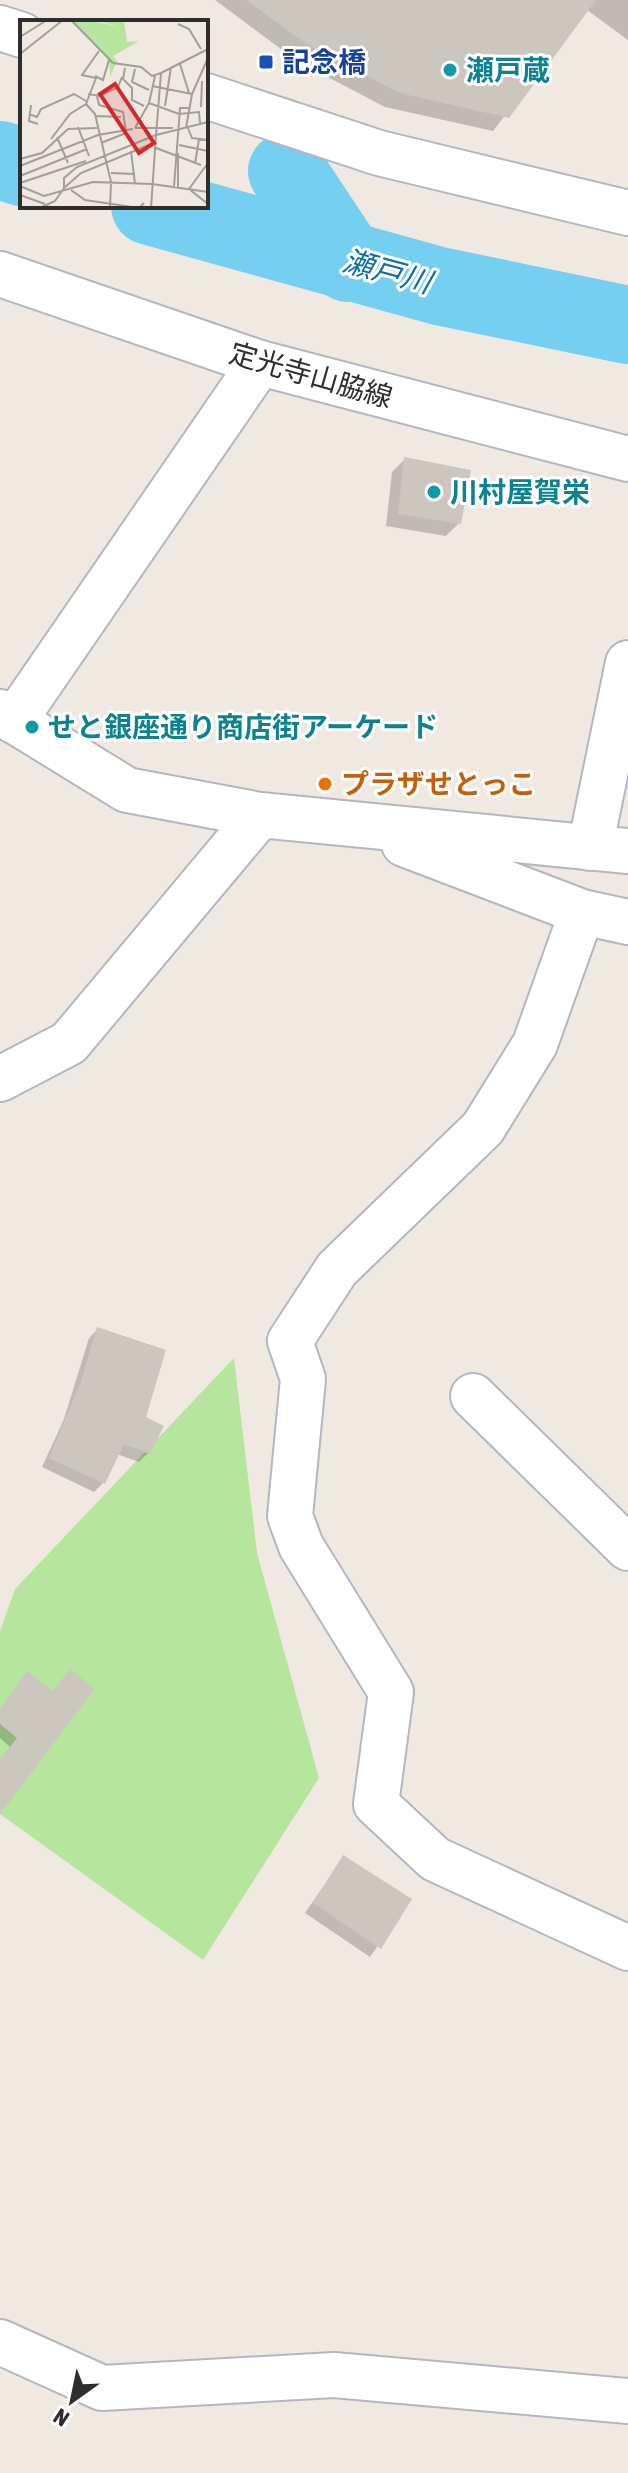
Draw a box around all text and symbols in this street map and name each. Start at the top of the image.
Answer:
inset map [20,20,208,208]
place label: 記念橋 [282,46,366,78]
marker: 記念橋 [257,53,275,71]
place label: 瀬戸蔵 [466,54,550,86]
marker: 瀬戸蔵 [441,61,459,79]
water label: 瀬戸川 [339,243,438,300]
street label: 定光寺山脇線 [226,336,396,414]
place label: 川村屋賀栄 [450,476,590,508]
marker: 川村屋賀栄 [425,483,443,501]
place label: せと銀座通り商店街アーケード [48,711,438,743]
marker: せと銀座通り商店街アーケード [23,718,41,736]
place label: プラザせとっこ [341,768,536,800]
marker: プラザせとっこ [316,775,334,793]
north arrow [32,2361,112,2441]
text: N [49,2403,74,2432]

